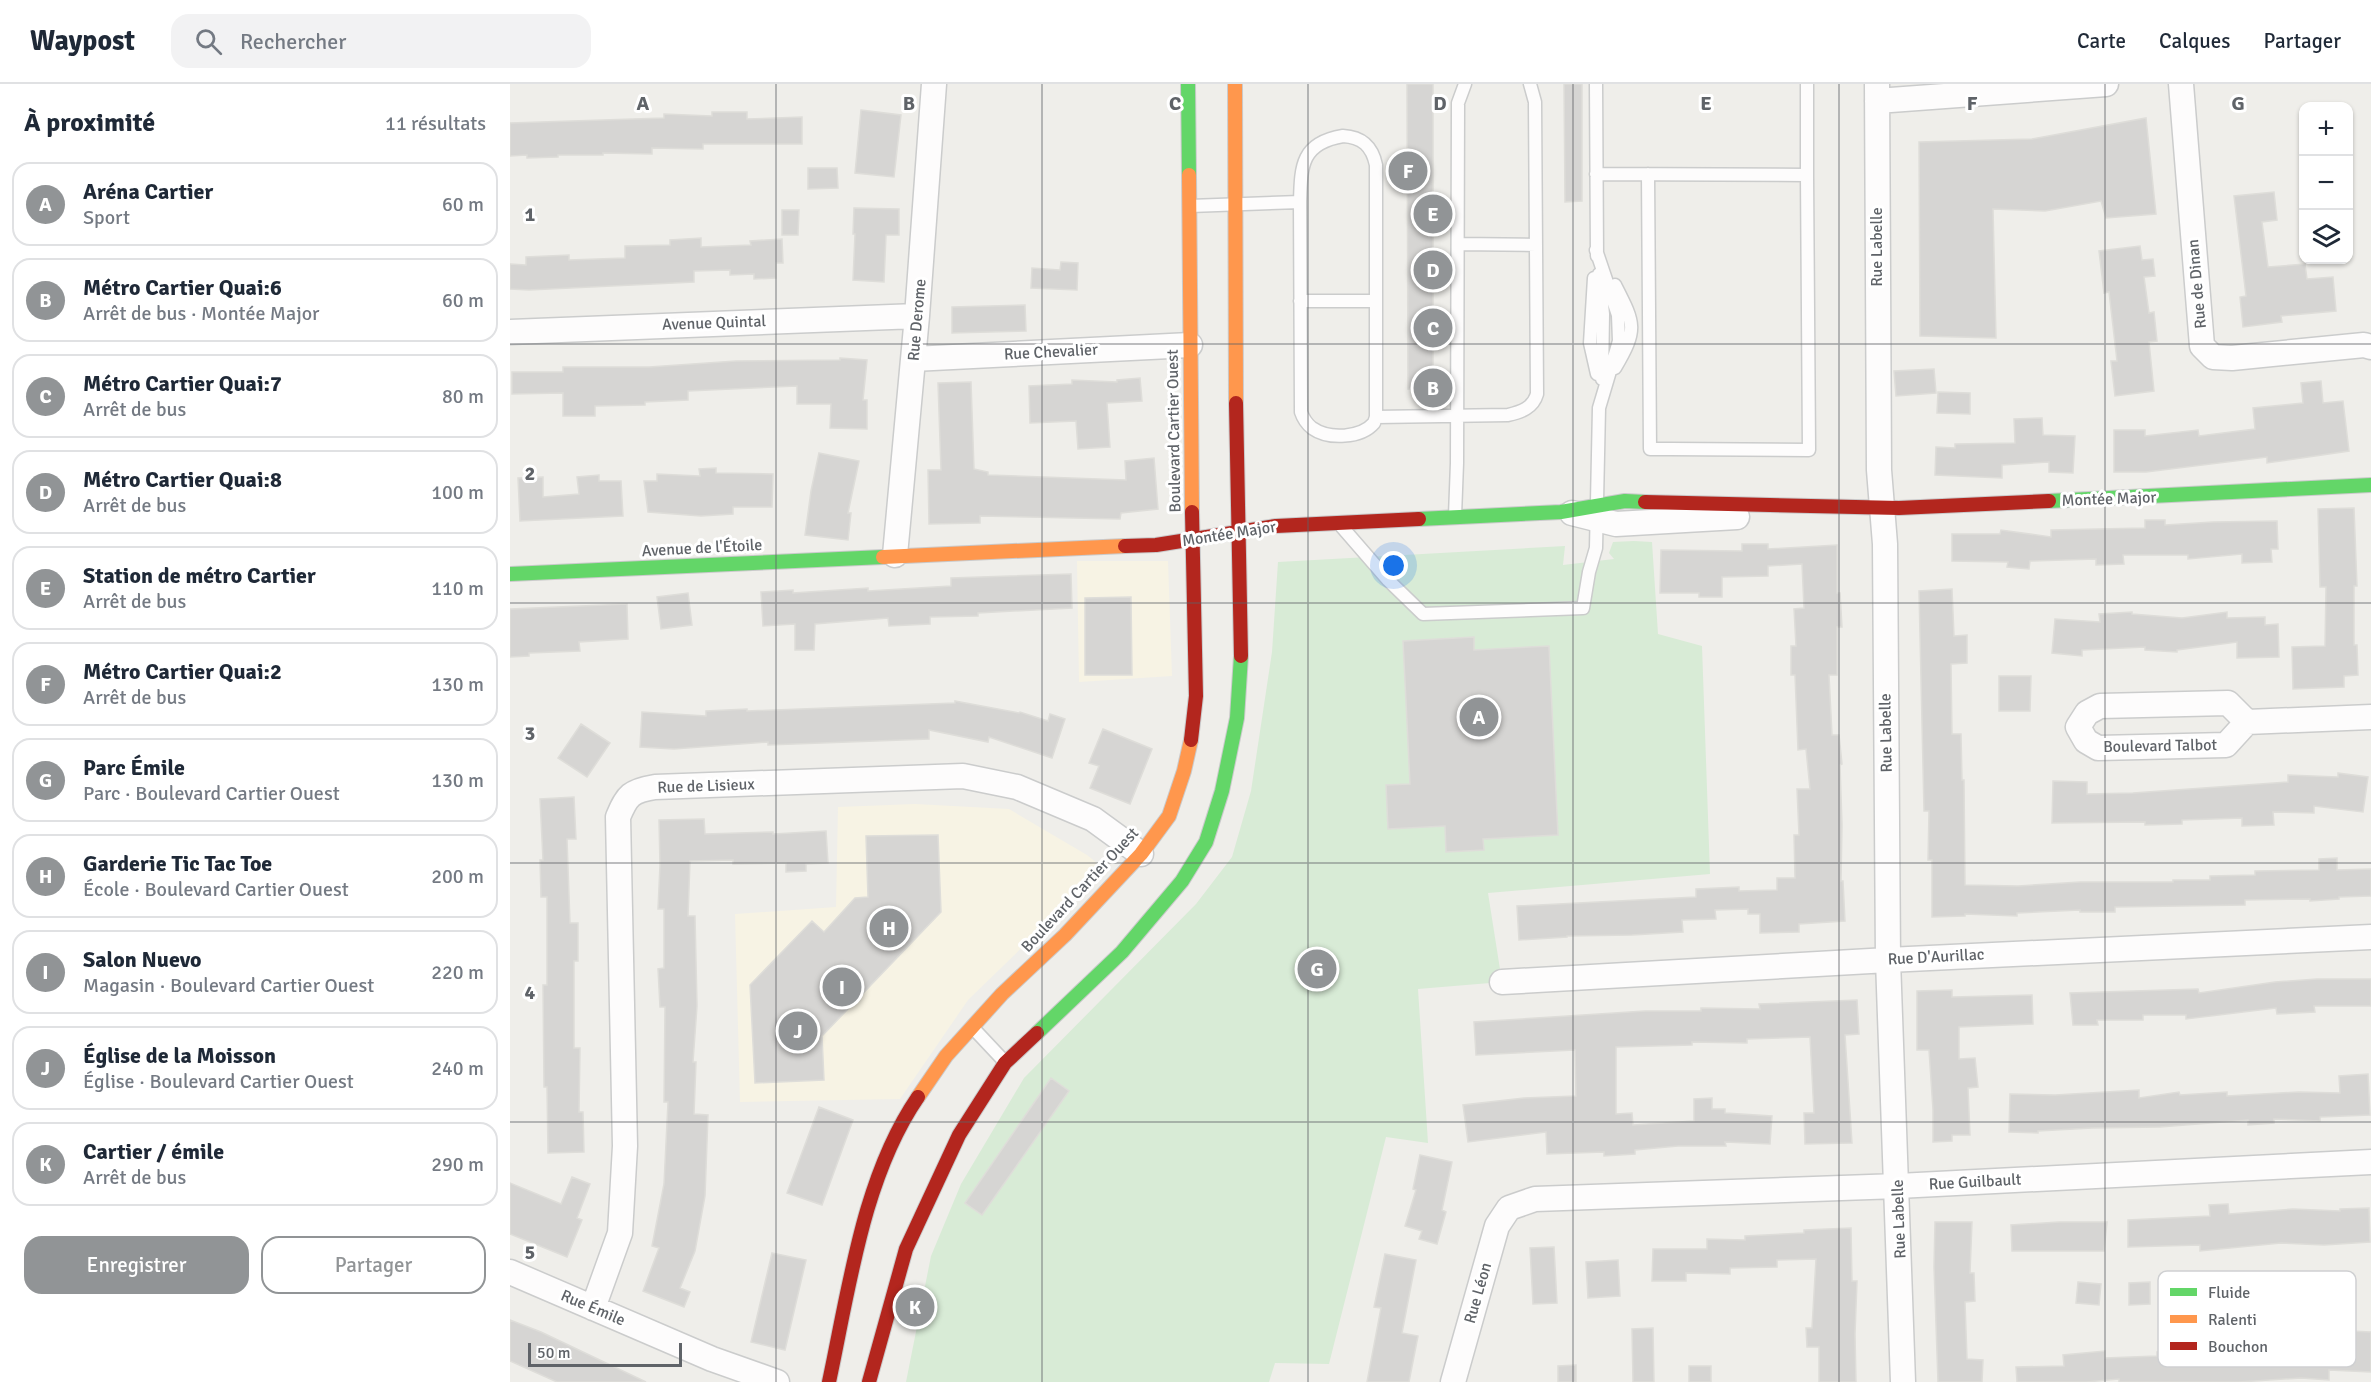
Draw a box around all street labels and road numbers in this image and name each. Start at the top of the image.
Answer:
street label: Rue Labelle [1867,207,1887,287]
street label: Rue de Dinan [2183,238,2211,330]
street label: Rue Derome [903,278,931,362]
street label: Avenue Quintal [662,311,767,335]
street label: Rue Chevalier [1004,340,1099,364]
street label: Boulevard Cartier Ouest [1163,349,1185,513]
street label: Montée Major [2061,487,2157,511]
street label: Montée Major [1181,517,1277,551]
street label: Avenue de l'Étoile [641,535,763,561]
street label: Rue Labelle [1875,693,1897,773]
street label: Boulevard Talbot [2103,735,2218,757]
street label: Rue de Lisieux [657,774,756,798]
street label: Boulevard Cartier Ouest [1017,823,1143,957]
street label: Rue D'Aurillac [1887,944,1985,970]
street label: Rue Guilbault [1928,1170,2022,1194]
street label: Rue Labelle [1888,1179,1910,1259]
street label: Rue Léon [1460,1260,1496,1326]
street label: Rue Émile [558,1285,628,1331]

